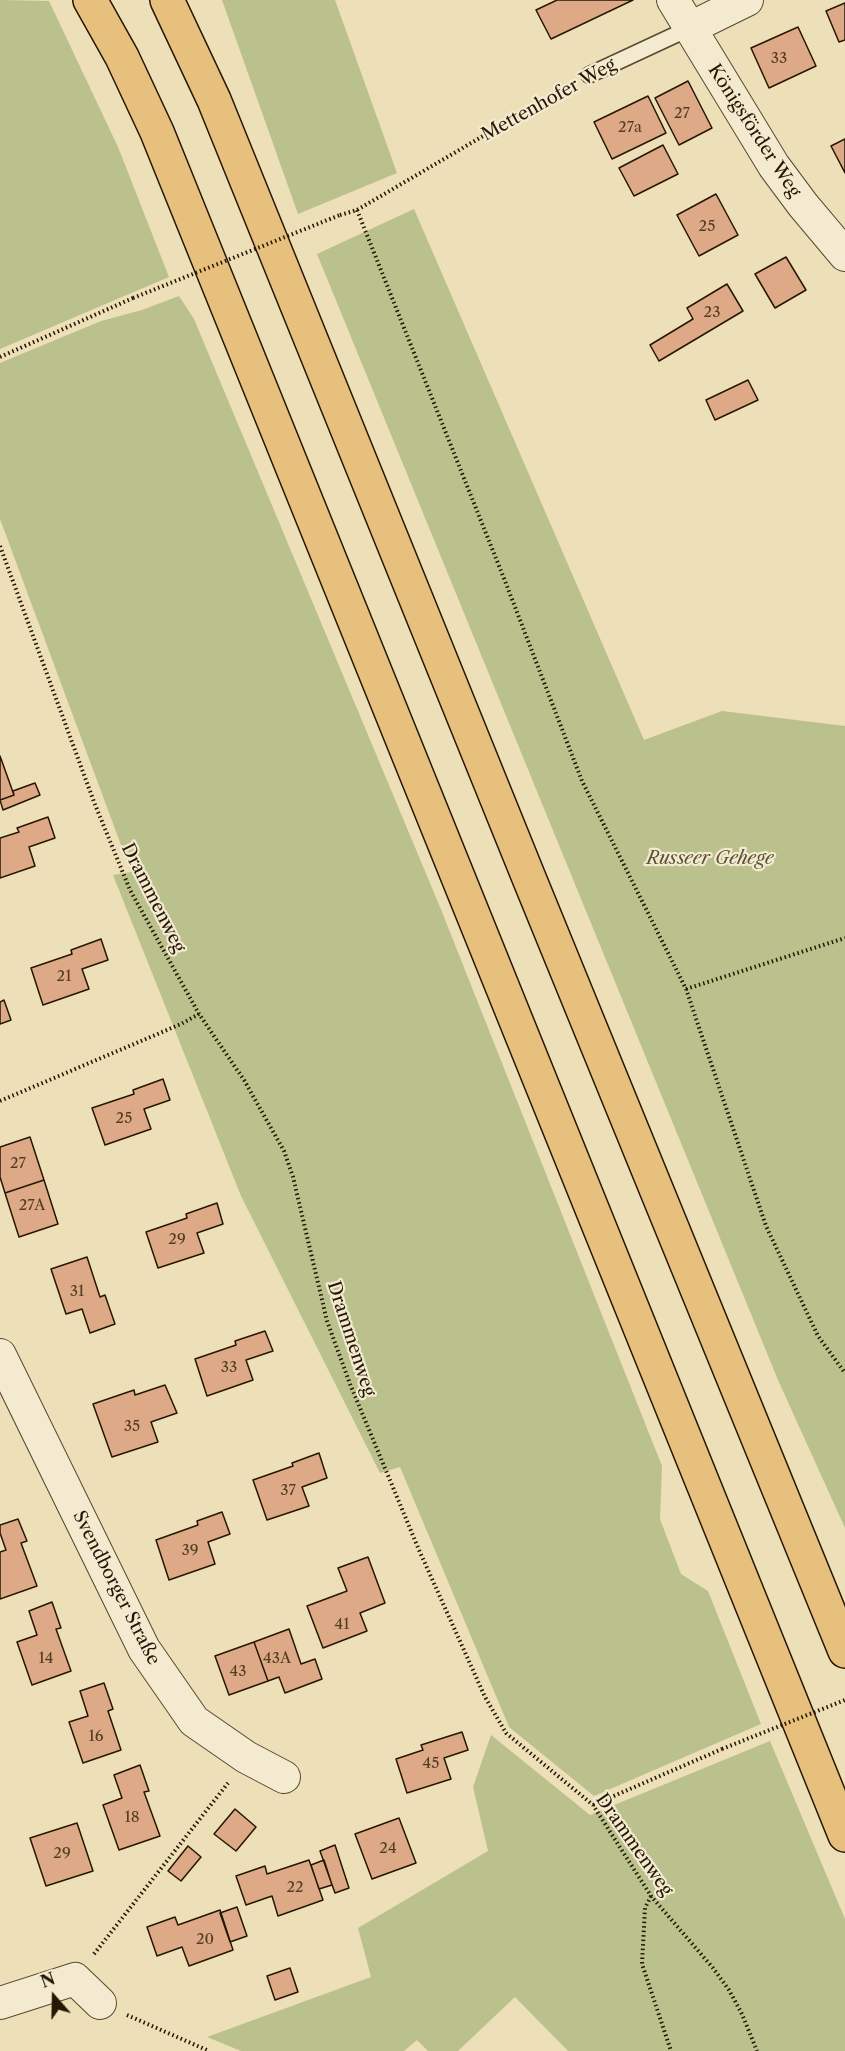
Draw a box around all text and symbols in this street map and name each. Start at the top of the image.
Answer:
house number: 33 [771,50,787,68]
street label: Mettenhofer Weg [478,54,620,146]
street label: Königsförder Weg [703,60,805,202]
house number: 27 [674,105,690,123]
house number: 27a [618,119,642,137]
house number: 25 [699,218,715,236]
house number: 23 [704,304,720,322]
street label: Drammenweg [116,840,190,956]
park label: Russeer Gehege [646,848,774,870]
house number: 21 [57,968,71,986]
house number: 25 [116,1110,132,1128]
house number: 27 [10,1155,26,1173]
house number: 27A [19,1197,45,1215]
house number: 29 [168,1231,186,1249]
street label: Drammenweg [322,1279,380,1399]
house number: 31 [70,1283,84,1301]
house number: 33 [221,1359,237,1377]
house number: 35 [124,1418,140,1436]
house number: 37 [280,1482,296,1500]
street label: Svendborger Straße [68,1507,164,1669]
house number: 39 [181,1542,199,1560]
house number: 41 [335,1616,349,1634]
house number: 14 [39,1650,53,1668]
house number: 43A [263,1650,291,1668]
house number: 43 [230,1663,246,1681]
house number: 16 [88,1728,104,1746]
house number: 45 [423,1755,439,1773]
street label: Drammenweg [591,1790,677,1900]
house number: 18 [124,1809,140,1827]
house number: 24 [379,1840,397,1858]
house number: 29 [53,1845,71,1863]
house number: 22 [286,1879,304,1897]
house number: 20 [196,1931,214,1949]
north arrow [24,1967,84,2027]
text: N [38,1968,58,1992]

